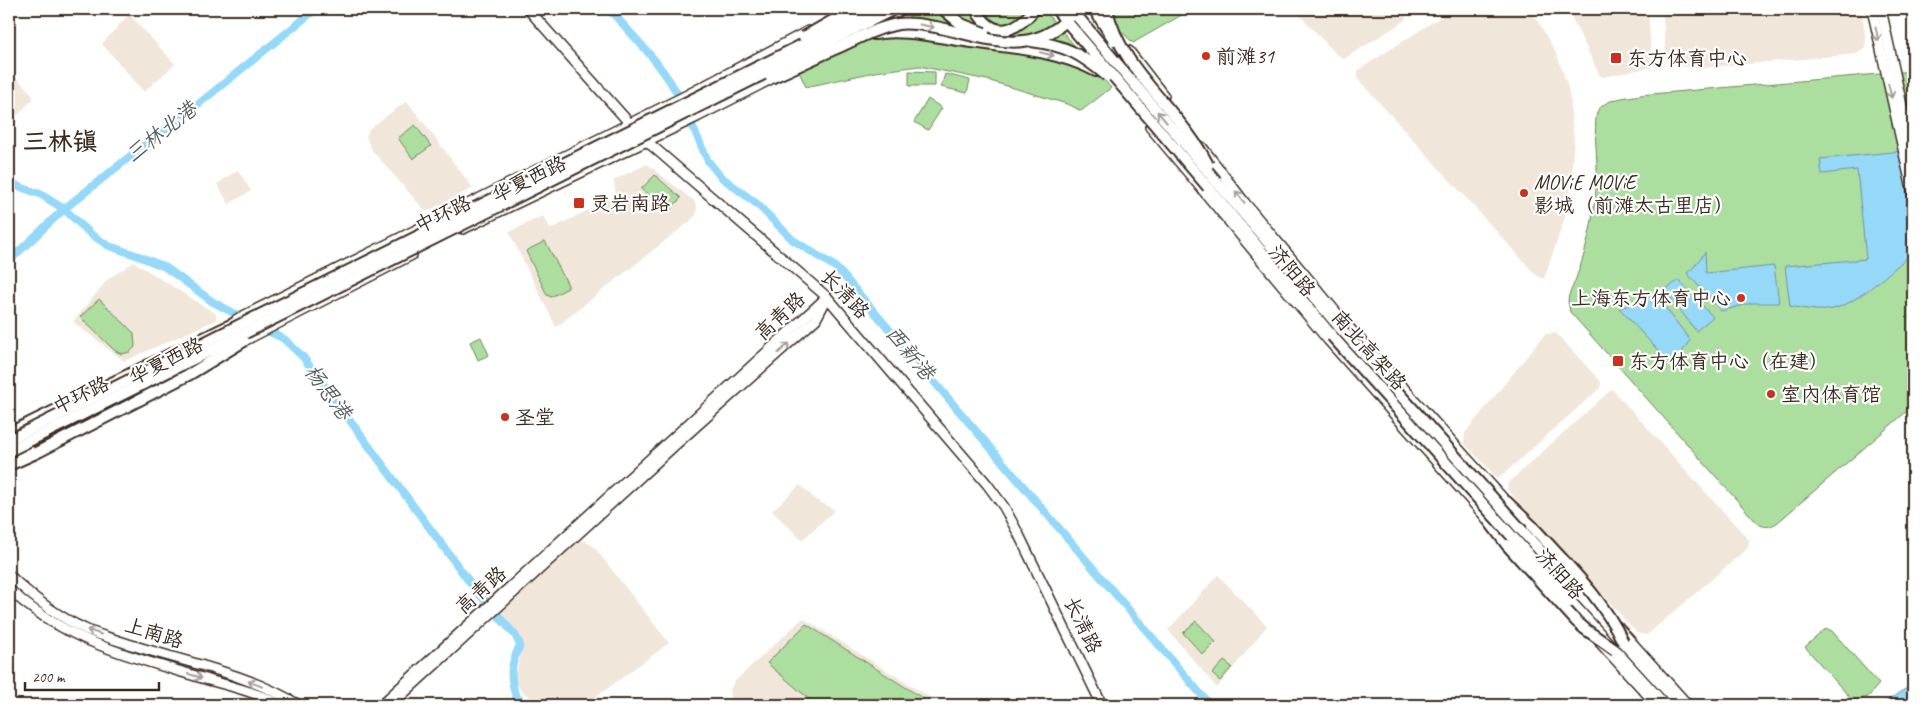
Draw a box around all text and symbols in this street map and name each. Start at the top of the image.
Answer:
one-way arrow [919,21,935,31]
one-way arrow [1873,26,1882,42]
place label: 前滩31 [1216,44,1275,69]
place label: 东方体育中心 [1627,46,1747,71]
one-way arrow [1038,50,1054,59]
marker: 前滩31 [1200,50,1212,62]
marker: 东方体育中心 [1609,51,1623,65]
one-way arrow [1886,82,1895,98]
water label: 三林北港 [120,95,204,168]
one-way arrow [1157,111,1168,124]
district label: 三林镇 [22,126,98,158]
street label: 华夏西路 [488,150,571,208]
place label: MOViE MOViE 影城（前滩太古里店） [1534,170,1734,218]
marker: MOViE MOViE 影城（前滩太古里店） [1518,187,1530,199]
street label: 中环路 [411,189,476,238]
one-way arrow [1235,190,1246,203]
place label: 灵岩南路 [590,191,671,216]
marker: 灵岩南路 [572,196,586,210]
street label: 济阳路 [1263,240,1322,303]
street label: 长清路 [815,264,876,325]
street label: 高青路 [750,286,811,346]
place label: 上海东方体育中心 [1571,286,1731,311]
marker: 上海东方体育中心 [1735,292,1747,304]
street label: 南北高架路 [1326,304,1412,396]
water label: 西新港 [880,321,941,387]
street label: 华夏西路 [125,331,208,390]
one-way arrow [777,342,790,354]
place label: 东方体育中心（在建） [1629,349,1829,374]
marker: 东方体育中心（在建） [1611,354,1625,368]
water label: 杨思港 [299,359,359,427]
street label: 中环路 [49,370,114,419]
place label: 室内体育馆 [1781,382,1881,407]
marker: 室内体育馆 [1765,388,1777,400]
place label: 圣堂 [515,405,555,430]
marker: 圣堂 [499,411,511,423]
street label: 济阳路 [1531,543,1590,605]
street label: 高青路 [450,560,512,619]
street label: 长清路 [1059,593,1108,658]
street label: 上南路 [122,612,187,654]
one-way arrow [87,627,103,636]
scale bar [25,659,159,691]
text: 200 m [32,668,66,687]
one-way arrow [187,671,203,681]
one-way arrow [248,679,263,688]

